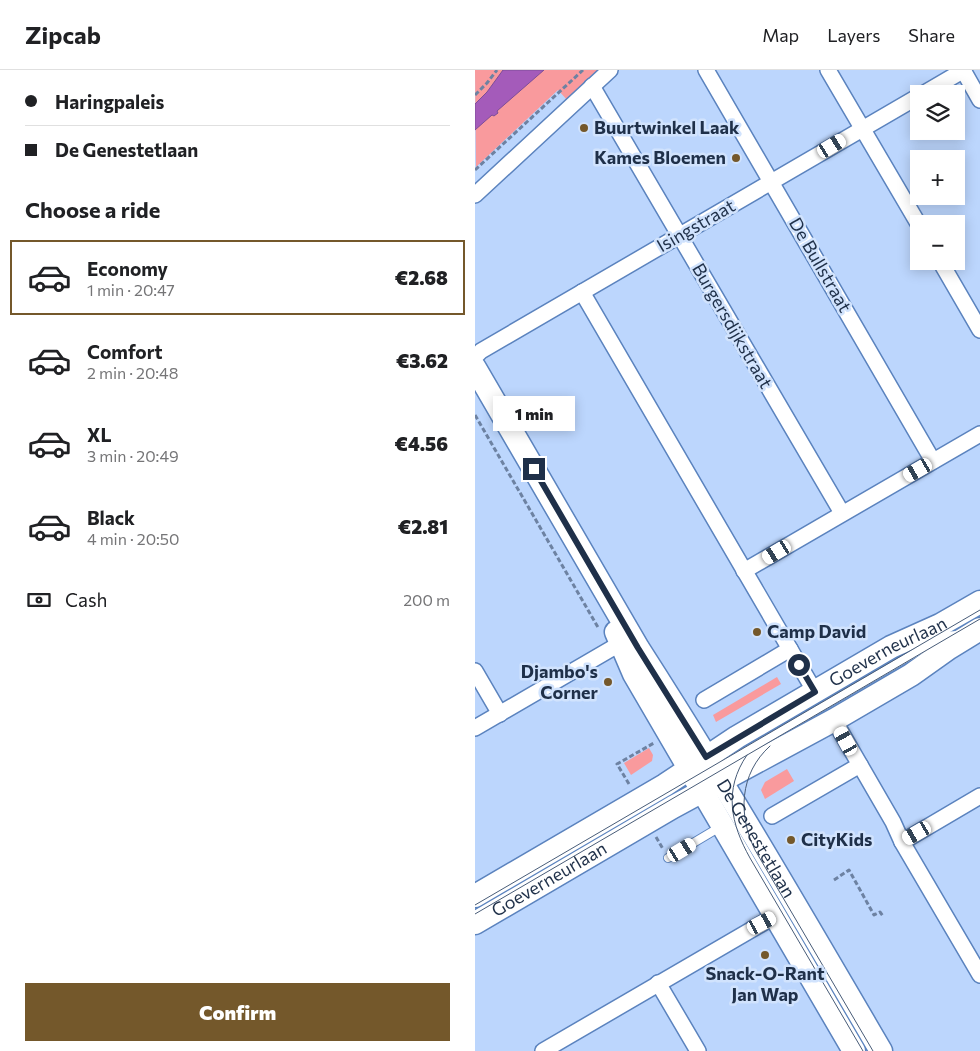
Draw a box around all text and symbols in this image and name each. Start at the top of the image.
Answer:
text: Zipcab [25,20,101,49]
text: Map [762,24,799,46]
text: Layers [827,24,880,46]
text: Share [908,24,955,46]
map controls [910,85,965,270]
button: layers [910,85,965,140]
text: Haringpaleis [55,90,164,113]
place label: Buurtwinkel Laak [594,116,740,138]
marker: Buurtwinkel Laak [578,122,590,134]
car [815,132,848,160]
text: De Genestetlaan [55,138,198,161]
place label: Kames Bloemen [594,146,726,168]
button: + [910,150,965,205]
marker: Kames Bloemen [730,152,742,164]
street label: Isingstraat [652,194,739,256]
text: Choose a ride [25,196,160,223]
street label: De Bullstraat [785,213,857,316]
button: − [910,215,965,270]
icon: car [27,255,72,300]
text: Economy [87,257,168,280]
street label: Burgersdijkstraat [688,259,778,392]
text: €2.68 [395,266,448,289]
text: 1 min · 20:47 [87,280,175,299]
icon: car [27,338,72,383]
text: Comfort [87,340,163,363]
text: €3.62 [396,349,448,372]
text: 2 min · 20:48 [87,363,178,382]
callout: 1 min [493,396,575,432]
text: 1 min [515,404,553,423]
icon: car [27,421,72,466]
text: XL [87,423,112,446]
text: €4.56 [395,432,448,455]
text: 3 min · 20:49 [87,446,179,465]
car [901,456,934,484]
route end [523,458,545,480]
icon: car [27,504,72,549]
text: Black [87,506,135,529]
text: €2.81 [398,515,448,538]
text: 4 min · 20:50 [87,529,179,548]
car [760,538,793,566]
icon: cash [25,586,53,614]
text: Cash [65,588,107,611]
text: 200 m [403,590,450,609]
street label: Goeverneurlaan [825,612,950,691]
place label: Camp David [767,620,866,642]
marker: Camp David [751,626,763,638]
route start [788,654,810,676]
place label: Djambo's Corner [521,660,599,703]
marker: Djambo's Corner [602,676,614,688]
car [832,724,859,758]
street label: De Genestetlaan [713,775,801,902]
car [900,819,933,847]
place label: CityKids [801,828,872,850]
marker: CityKids [785,834,797,846]
street label: Goeverneurlaan [487,836,610,921]
car [665,836,698,864]
car [745,909,778,937]
marker: Snack-O-Rant Jan Wap [759,949,771,961]
place label: Snack-O-Rant Jan Wap [705,962,825,1005]
button: Confirm [25,983,450,1041]

